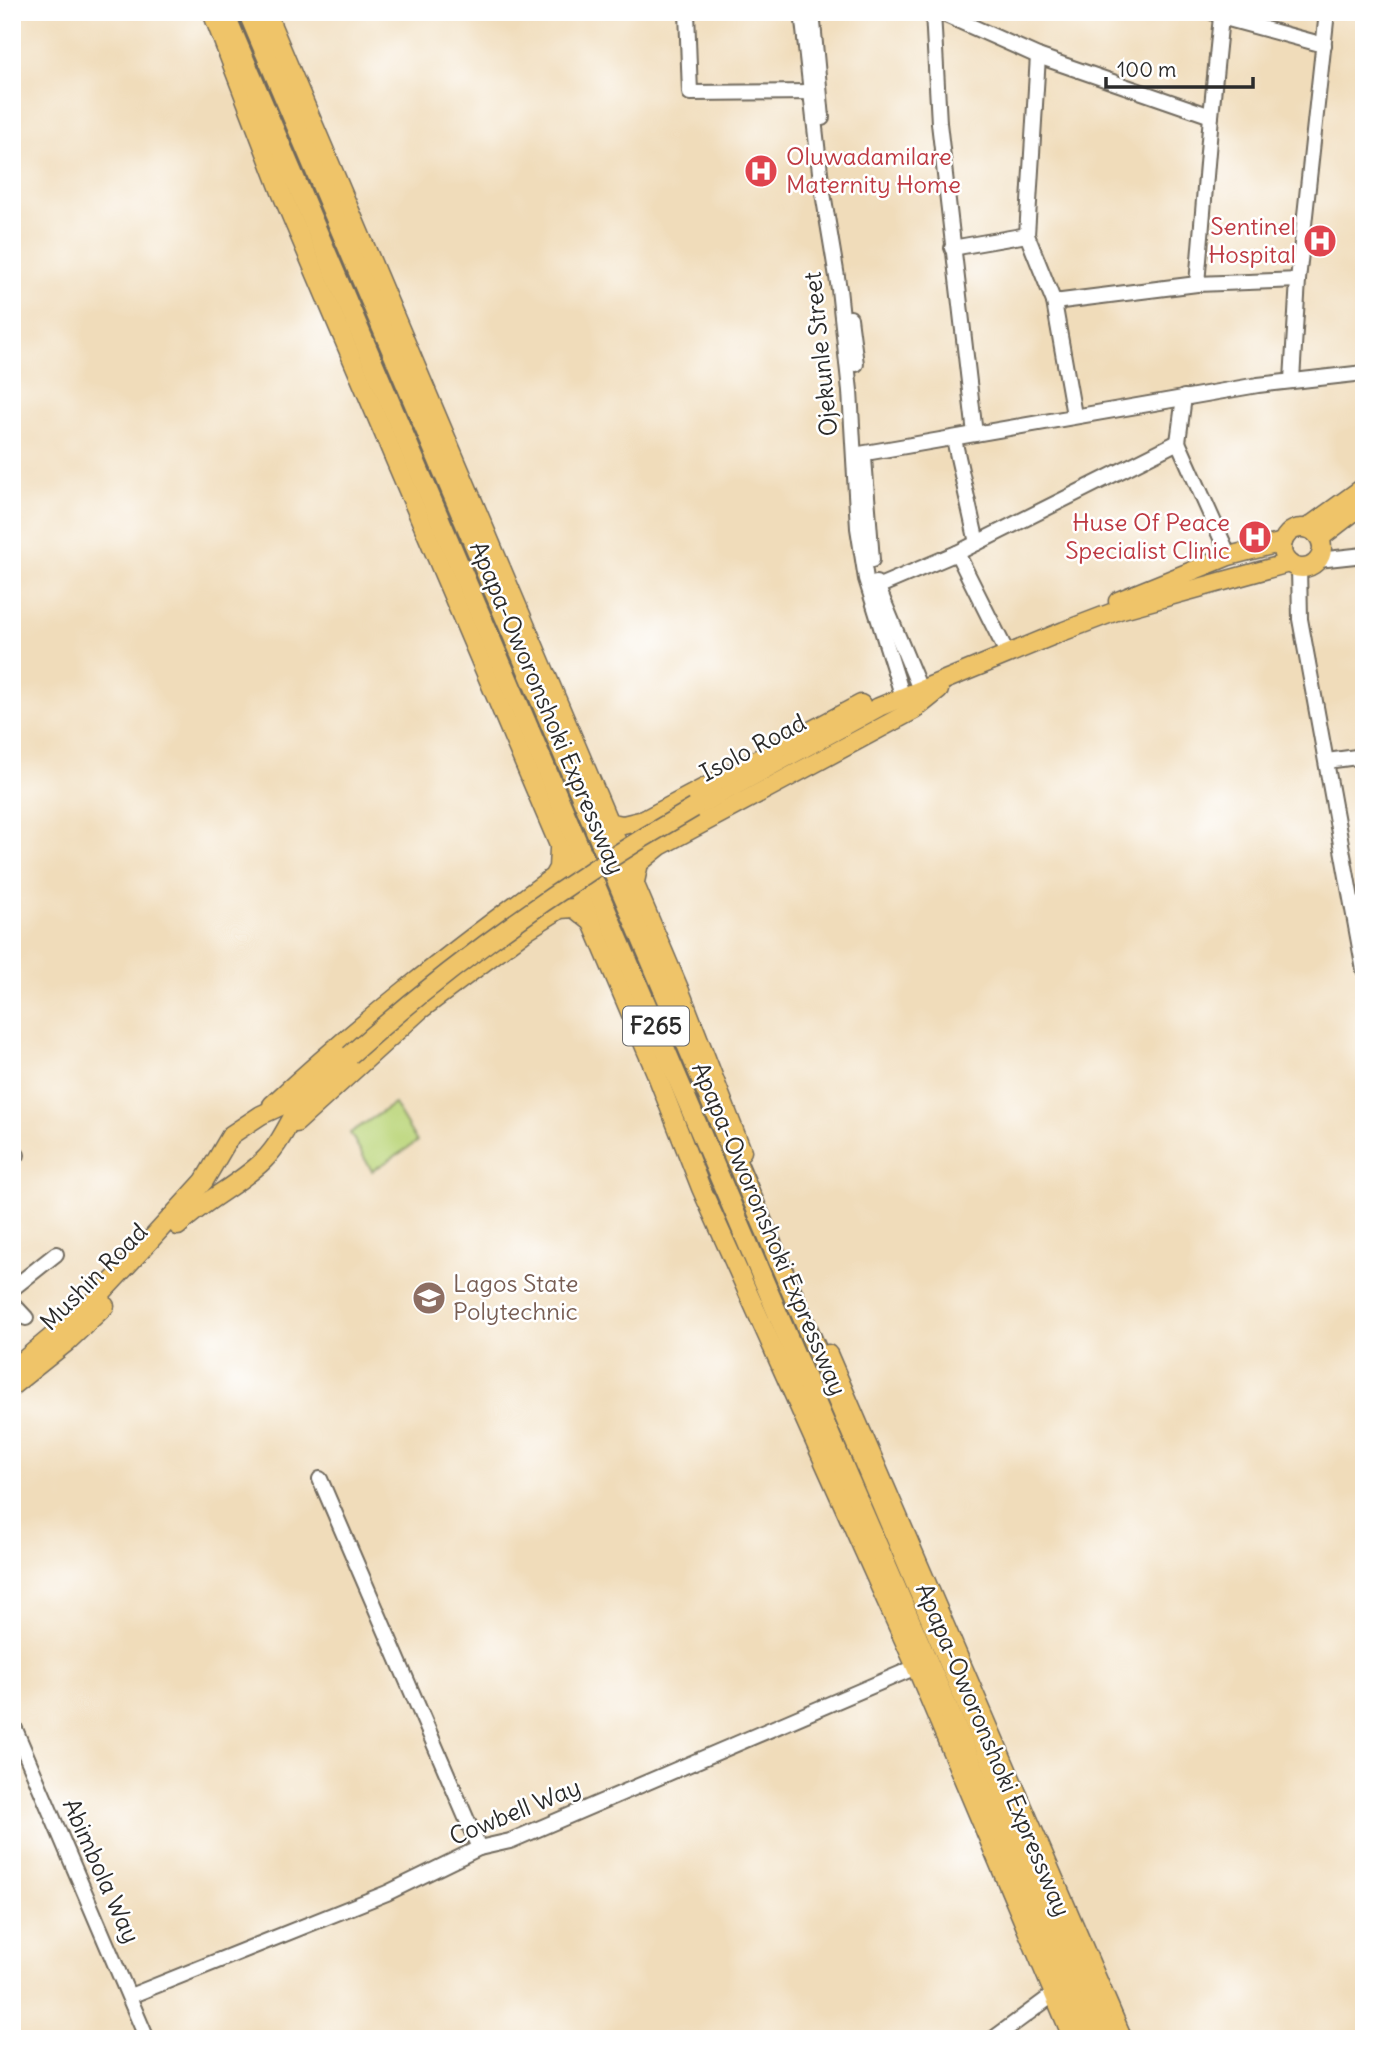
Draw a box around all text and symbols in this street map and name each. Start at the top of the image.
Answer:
scale bar [1106,46,1254,90]
text: 100 m [1117,56,1176,83]
place label: Oluwadamilare Maternity Home [786,141,961,199]
hospital icon: Oluwadamilare Maternity Home [742,152,780,190]
place label: Sentinel Hospital [1208,211,1296,269]
hospital icon: Sentinel Hospital [1301,222,1339,260]
street label: Ojekunle Street [796,270,844,438]
place label: Huse Of Peace Specialist Clinic [1065,507,1230,565]
hospital icon: Huse Of Peace Specialist Clinic [1236,518,1274,556]
street label: Apapa-Oworonshoki Expressway [464,537,632,879]
street label: Isolo Road [694,707,811,788]
road number: F265 [623,1007,689,1046]
street label: Apapa-Oworonshoki Expressway [686,1058,854,1400]
street label: Mushin Road [33,1216,153,1336]
place label: Lagos State Polytechnic [453,1268,579,1326]
school or university icon: Lagos State Polytechnic [410,1279,448,1317]
street label: Apapa-Oworonshoki Expressway [910,1579,1078,1921]
street label: Cowbell Way [445,1771,585,1851]
street label: Abimbola Way [57,1794,147,1947]

